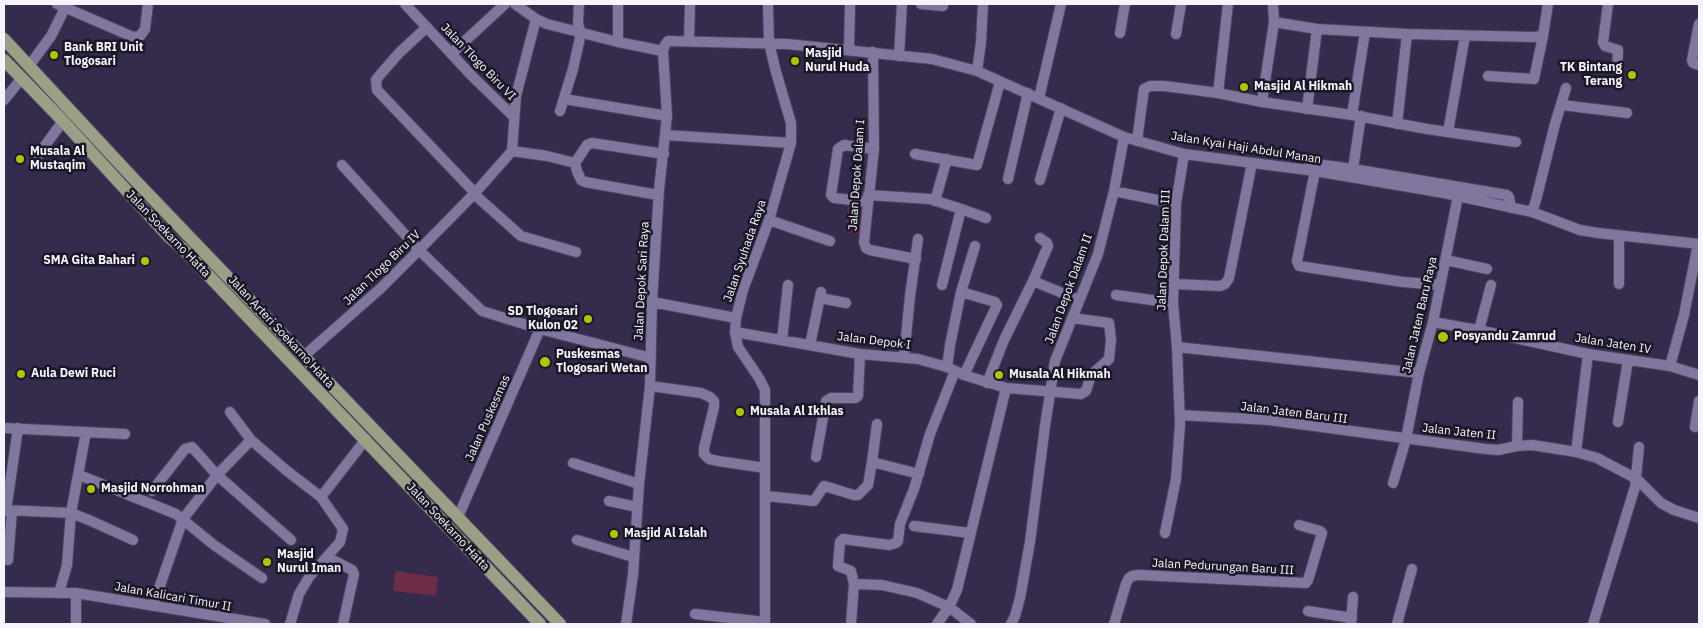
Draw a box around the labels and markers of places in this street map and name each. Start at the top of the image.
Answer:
place label: Bank BRI Unit Tlogosari [64,41,143,69]
place label: Masjid Nurul Huda [805,47,869,75]
marker: Bank BRI Unit Tlogosari [48,49,60,61]
marker: Masjid Nurul Huda [789,55,801,67]
place label: TK Bintang Terang [1560,61,1622,89]
marker: TK Bintang Terang [1626,69,1638,81]
place label: Masjid Al Hikmah [1254,80,1352,94]
marker: Masjid Al Hikmah [1238,81,1250,93]
place label: Musala Al Mustaqim [30,145,86,173]
marker: Musala Al Mustaqim [14,153,26,165]
place label: SMA Gita Bahari [43,254,135,268]
marker: SMA Gita Bahari [139,255,151,267]
place label: SD Tlogosari Kulon 02 [507,305,578,333]
marker: SD Tlogosari Kulon 02 [582,313,594,325]
marker: Posyandu Zamrud [1436,330,1450,344]
place label: Posyandu Zamrud [1454,330,1556,344]
place label: Puskesmas Tlogosari Wetan [556,348,647,376]
marker: Puskesmas Tlogosari Wetan [538,355,552,369]
place label: Aula Dewi Ruci [31,367,116,381]
marker: Aula Dewi Ruci [15,368,27,380]
place label: Musala Al Hikmah [1009,368,1111,382]
marker: Musala Al Hikmah [993,369,1005,381]
place label: Musala Al Ikhlas [750,405,844,419]
marker: Musala Al Ikhlas [734,406,746,418]
place label: Masjid Norrohman [101,482,204,496]
marker: Masjid Norrohman [85,483,97,495]
place label: Masjid Al Islah [624,527,707,541]
marker: Masjid Al Islah [608,528,620,540]
place label: Masjid Nurul Iman [277,548,341,576]
marker: Masjid Nurul Iman [261,556,273,568]

